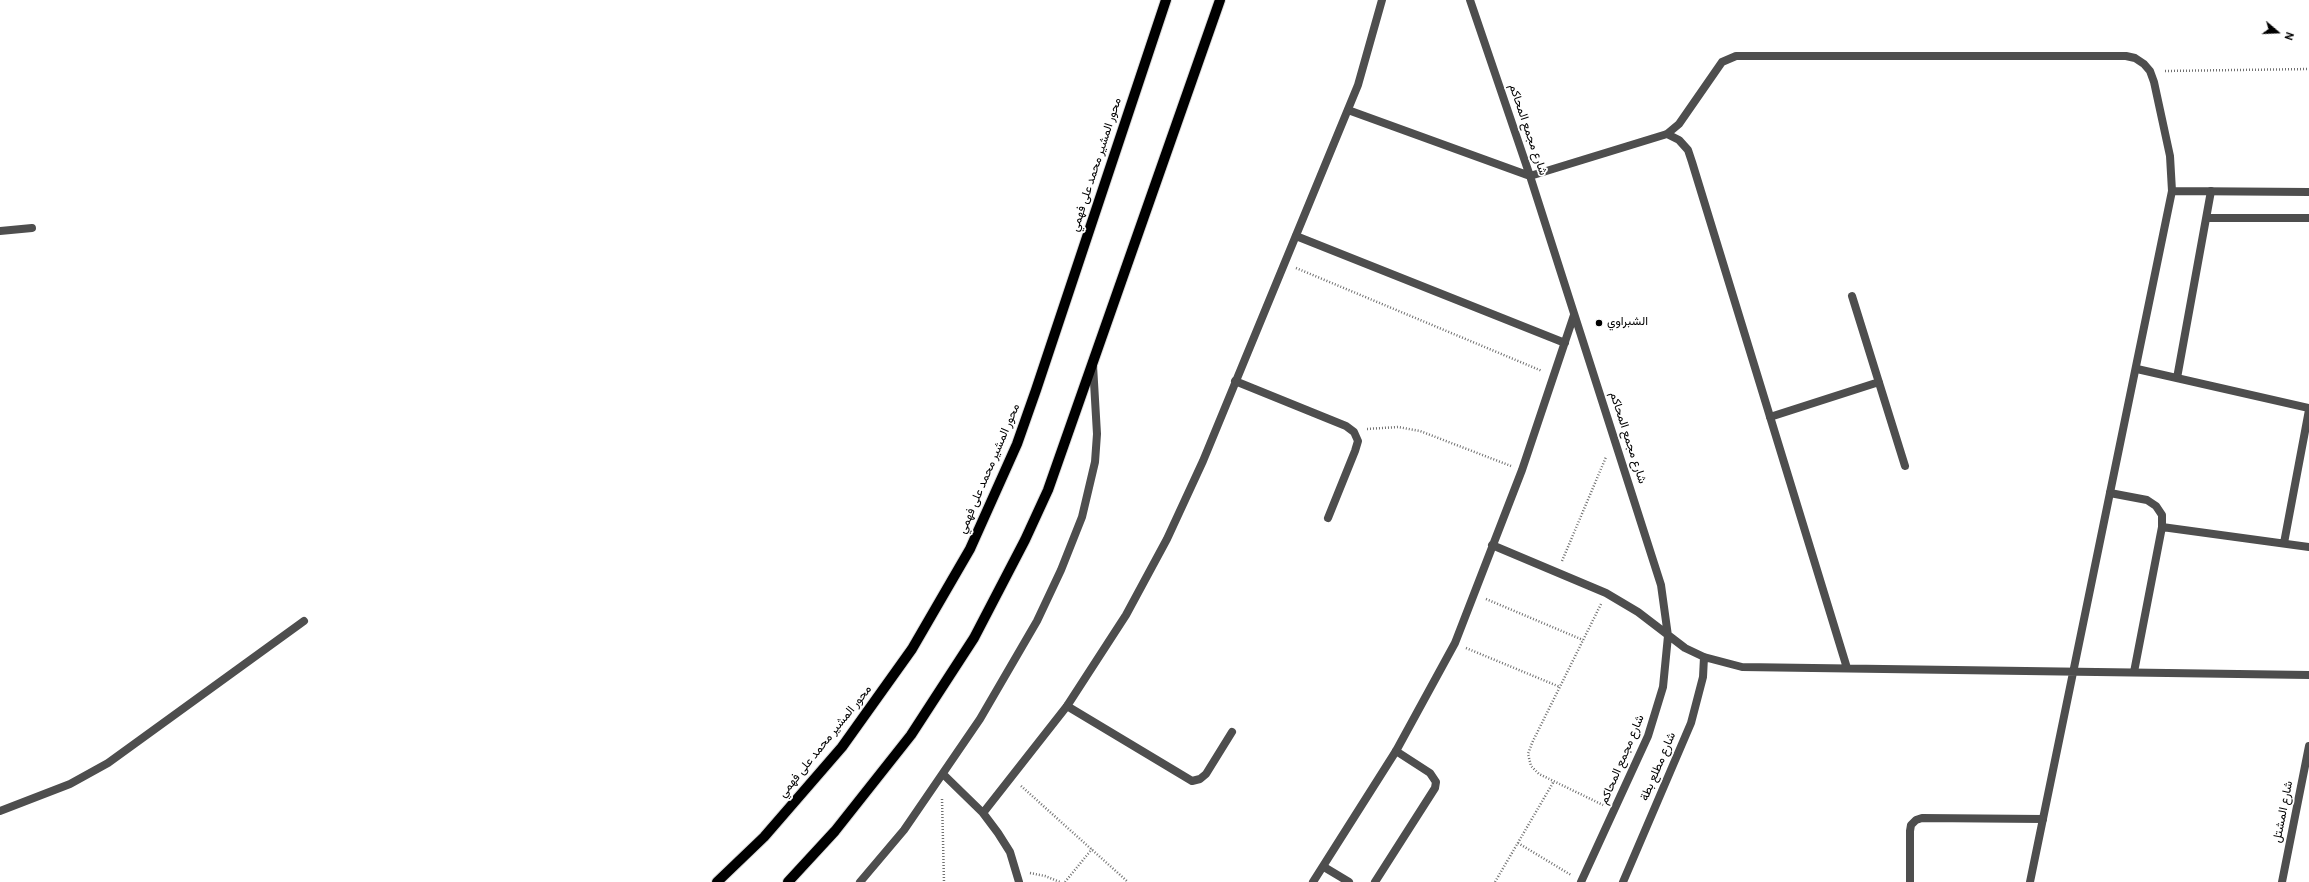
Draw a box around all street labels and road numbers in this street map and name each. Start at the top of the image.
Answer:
street label: شارع مجمع المحاكم [1505,82,1549,178]
street label: محور المشير محمد على فهمي [1069,96,1125,234]
street label: شارع مجمع المحاكم [1605,390,1649,486]
street label: محور المشير محمد على فهمي [956,402,1024,536]
street label: محور المشير محمد على فهمي [776,683,876,801]
street label: شارع مجمع المحاكم [1598,713,1648,807]
street label: شارع مطلع بطة [1638,731,1680,803]
street label: شارع المشتل [2271,780,2297,844]

